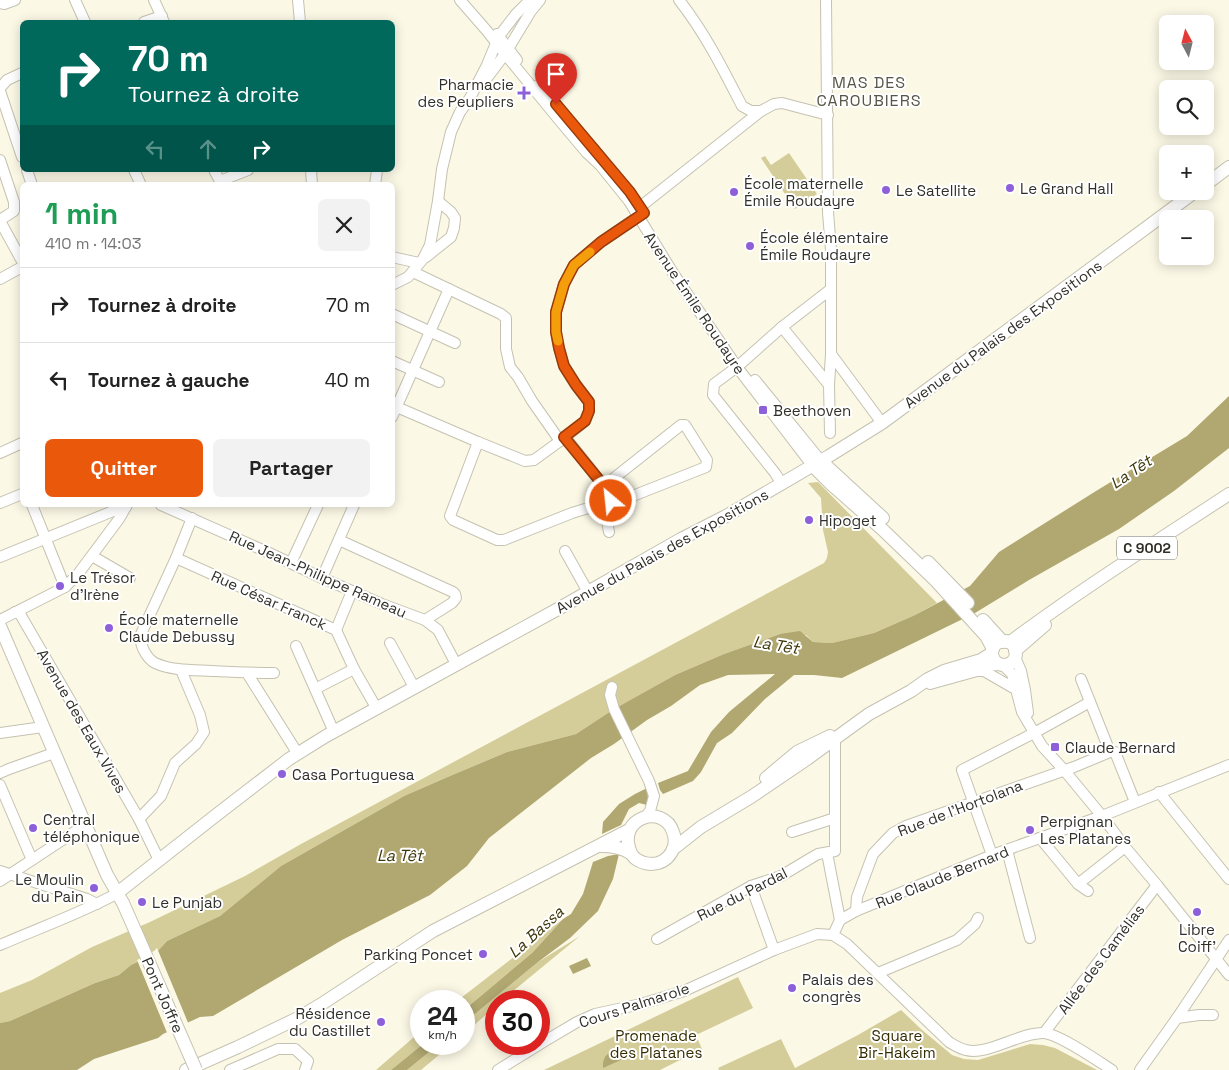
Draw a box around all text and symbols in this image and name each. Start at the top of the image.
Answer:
north arrow [1159,15,1214,70]
map controls [1159,15,1214,265]
text: 70 m [128,37,209,81]
icon: right [45,40,110,105]
pin [535,53,577,104]
icon: arrive [542,60,570,88]
district label: MAS DES CAROUBIERS [816,72,922,111]
place label: Pharmacie des Peupliers [418,75,514,111]
text: Tournez à droite [128,80,299,108]
button: search [1159,80,1214,135]
marker: Pharmacie des Peupliers [518,87,530,99]
icon: left [141,135,169,163]
icon: ahead [194,135,222,163]
icon: right [247,135,275,163]
button: + [1159,145,1214,200]
place label: École maternelle Émile Roudayre [744,174,864,210]
place label: Le Grand Hall [1020,179,1113,198]
place label: Le Satellite [896,181,976,200]
marker: Le Grand Hall [1004,182,1016,194]
marker: Le Satellite [880,184,892,196]
marker: École maternelle Émile Roudayre [728,186,740,198]
text: 1 min [45,194,118,233]
button: close [318,199,370,251]
button: − [1159,210,1214,265]
street label: Avenue Émile Roudayre [640,228,750,378]
place label: École élémentaire Émile Roudayre [760,228,889,264]
text: 410 m · 14:03 [45,233,141,254]
marker: École élémentaire Émile Roudayre [744,240,756,252]
street label: Avenue du Palais des Expositions [900,256,1106,412]
icon: right [45,291,73,319]
text: Tournez à droite [88,293,237,318]
text: 70 m [326,293,370,318]
icon: left [45,366,73,394]
text: Tournez à gauche [88,368,250,393]
text: 40 m [325,368,370,393]
place label: Beethoven [773,401,851,420]
marker: Beethoven [757,404,769,416]
button: Quitter [45,439,203,497]
button: Partager [213,439,370,497]
water label: La Têt [1106,450,1157,494]
position arrow [584,474,636,526]
street label: Avenue du Palais des Expositions [553,485,772,617]
place label: Hipoget [819,511,877,530]
marker: Hipoget [803,514,815,526]
street label: Rue Jean-Philippe Rameau [226,526,410,622]
road number: C 9002 [1117,536,1177,560]
street label: Rue César Franck [208,566,330,634]
place label: Le Trésor d'Irène [70,568,136,604]
marker: Le Trésor d'Irène [54,580,66,592]
place label: École maternelle Claude Debussy [119,610,239,646]
marker: École maternelle Claude Debussy [103,622,115,634]
water label: La Têt [752,631,802,659]
street label: Avenue des Eaux Vives [33,646,131,797]
place label: Claude Bernard [1065,738,1176,757]
marker: Claude Bernard [1049,741,1061,753]
place label: Casa Portuguesa [292,765,415,784]
marker: Casa Portuguesa [276,768,288,780]
street label: Rue de l'Hortolana [895,775,1025,841]
place label: Central téléphonique [43,810,140,846]
place label: Perpignan Les Platanes [1040,812,1131,848]
marker: Central téléphonique [27,822,39,834]
marker: Perpignan Les Platanes [1024,824,1036,836]
street label: Rue Claude Bernard [873,842,1011,912]
water label: La Têt [377,845,425,866]
street label: Rue du Pardal [694,863,790,925]
place label: Le Moulin du Pain [15,870,84,906]
marker: Le Moulin du Pain [88,882,100,894]
place label: Le Punjab [152,893,222,912]
marker: Le Punjab [136,896,148,908]
street label: Allée des Camélias [1054,900,1149,1018]
water label: La Bassa [504,901,569,962]
marker: Libre Coiff' [1191,906,1203,918]
place label: Libre Coiff' [1178,920,1216,956]
place label: Parking Poncet [364,945,473,964]
marker: Parking Poncet [477,948,489,960]
street label: Pont Joffre [138,954,188,1036]
place label: Palais des congrès [802,970,874,1006]
street label: Cours Palmarole [576,978,692,1032]
marker: Palais des congrès [786,982,798,994]
speed limit sign: 30 [485,990,550,1055]
text: 24 [427,1000,458,1032]
place label: Résidence du Castillet [289,1004,371,1040]
marker: Résidence du Castillet [375,1016,387,1028]
park label: Promenade des Platanes [610,1026,702,1062]
park label: Square Bir-Hakeim [858,1026,936,1062]
text: km/h [428,1027,457,1043]

